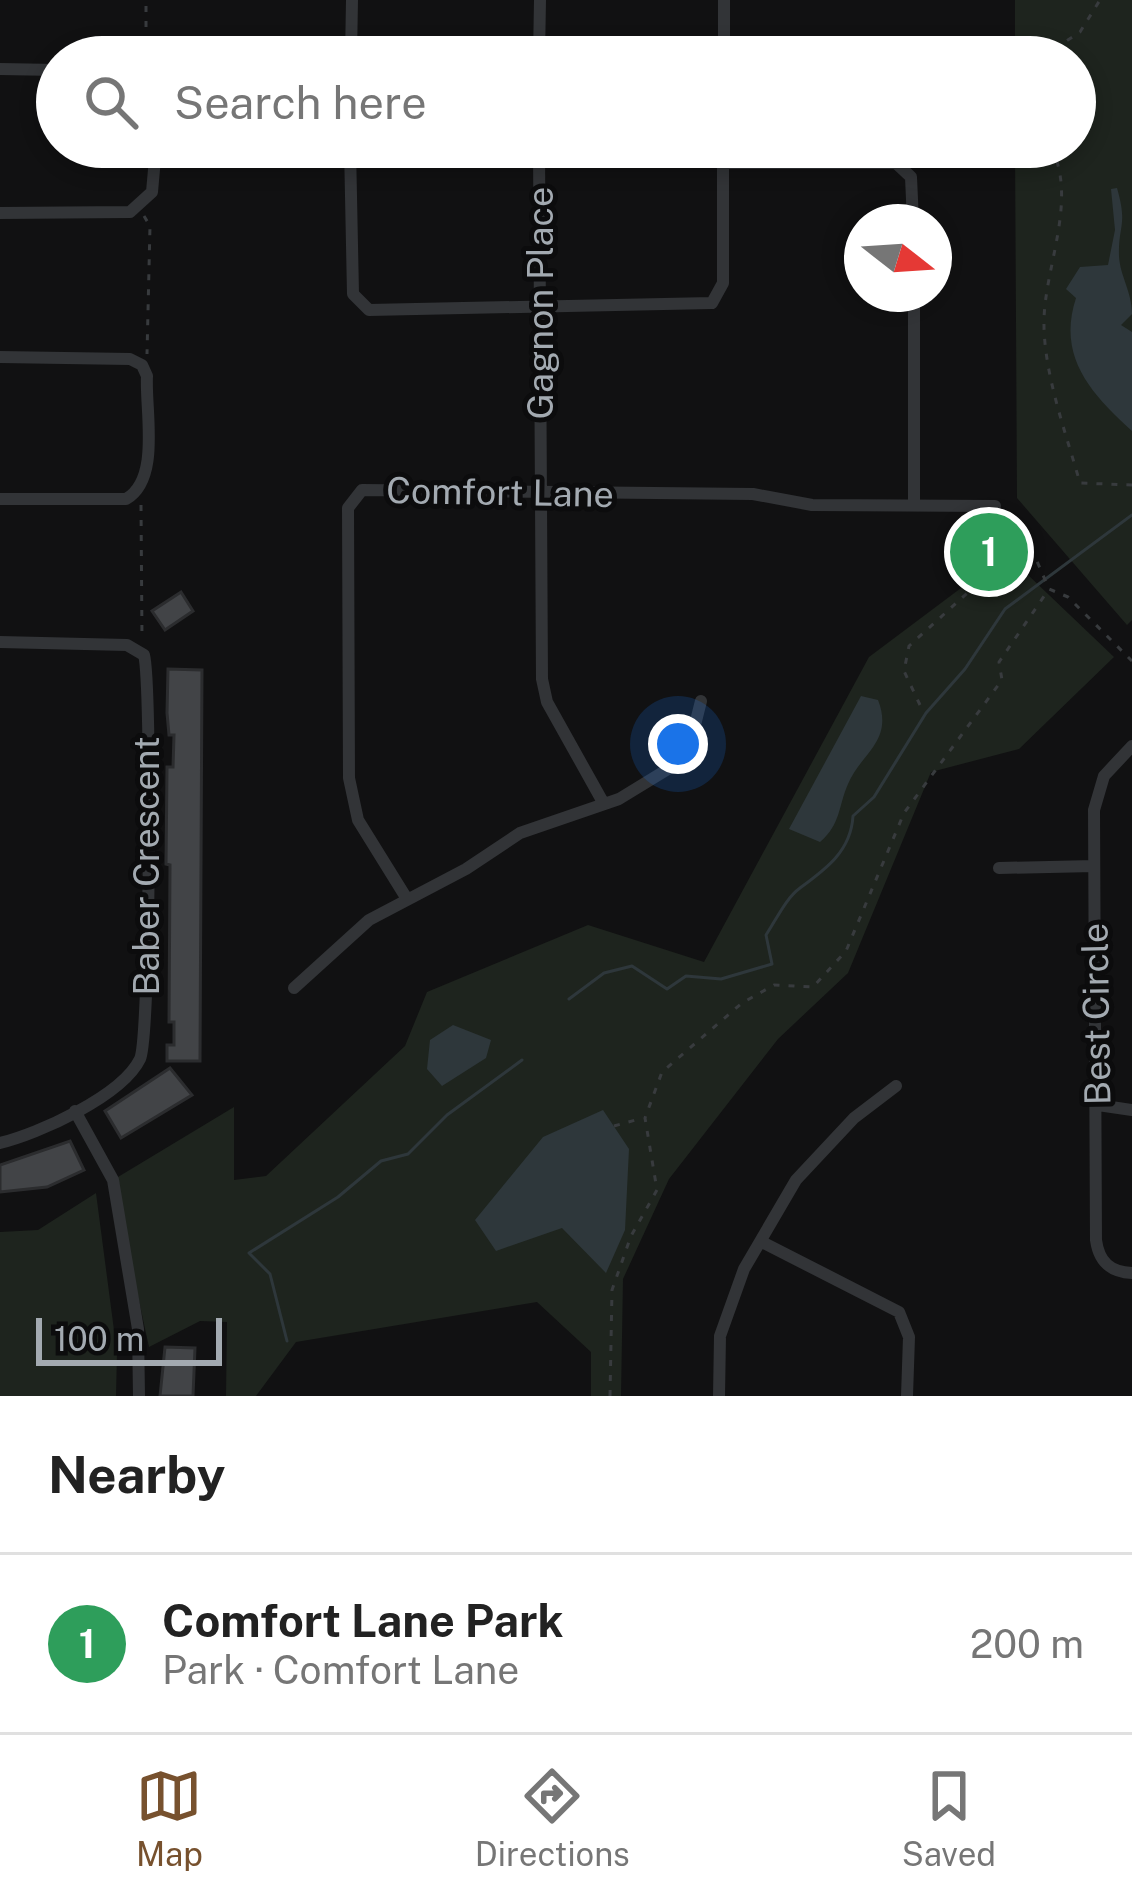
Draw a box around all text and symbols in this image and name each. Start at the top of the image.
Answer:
search box [36,36,1096,168]
icon: search [78,69,144,135]
text: Search here [174,76,427,129]
street label: Gagnon Place [519,187,561,419]
north arrow [844,204,952,312]
street label: Comfort Lane [386,469,614,515]
pin: 1 [950,507,1028,597]
your location [648,714,708,774]
street label: Baber Crescent [125,736,167,996]
street label: Best Circle [1073,922,1119,1106]
scale bar [36,1312,222,1365]
text: 100 m [54,1320,144,1358]
text: Nearby [48,1445,225,1504]
text: Comfort Lane Park [162,1594,564,1647]
text: 1 [79,1621,95,1667]
text: 200 m [970,1621,1084,1667]
text: Park · Comfort Lane [162,1647,519,1693]
tab: Map [136,1763,203,1873]
tab: Directions [475,1763,630,1873]
tab: Saved [902,1763,996,1873]

